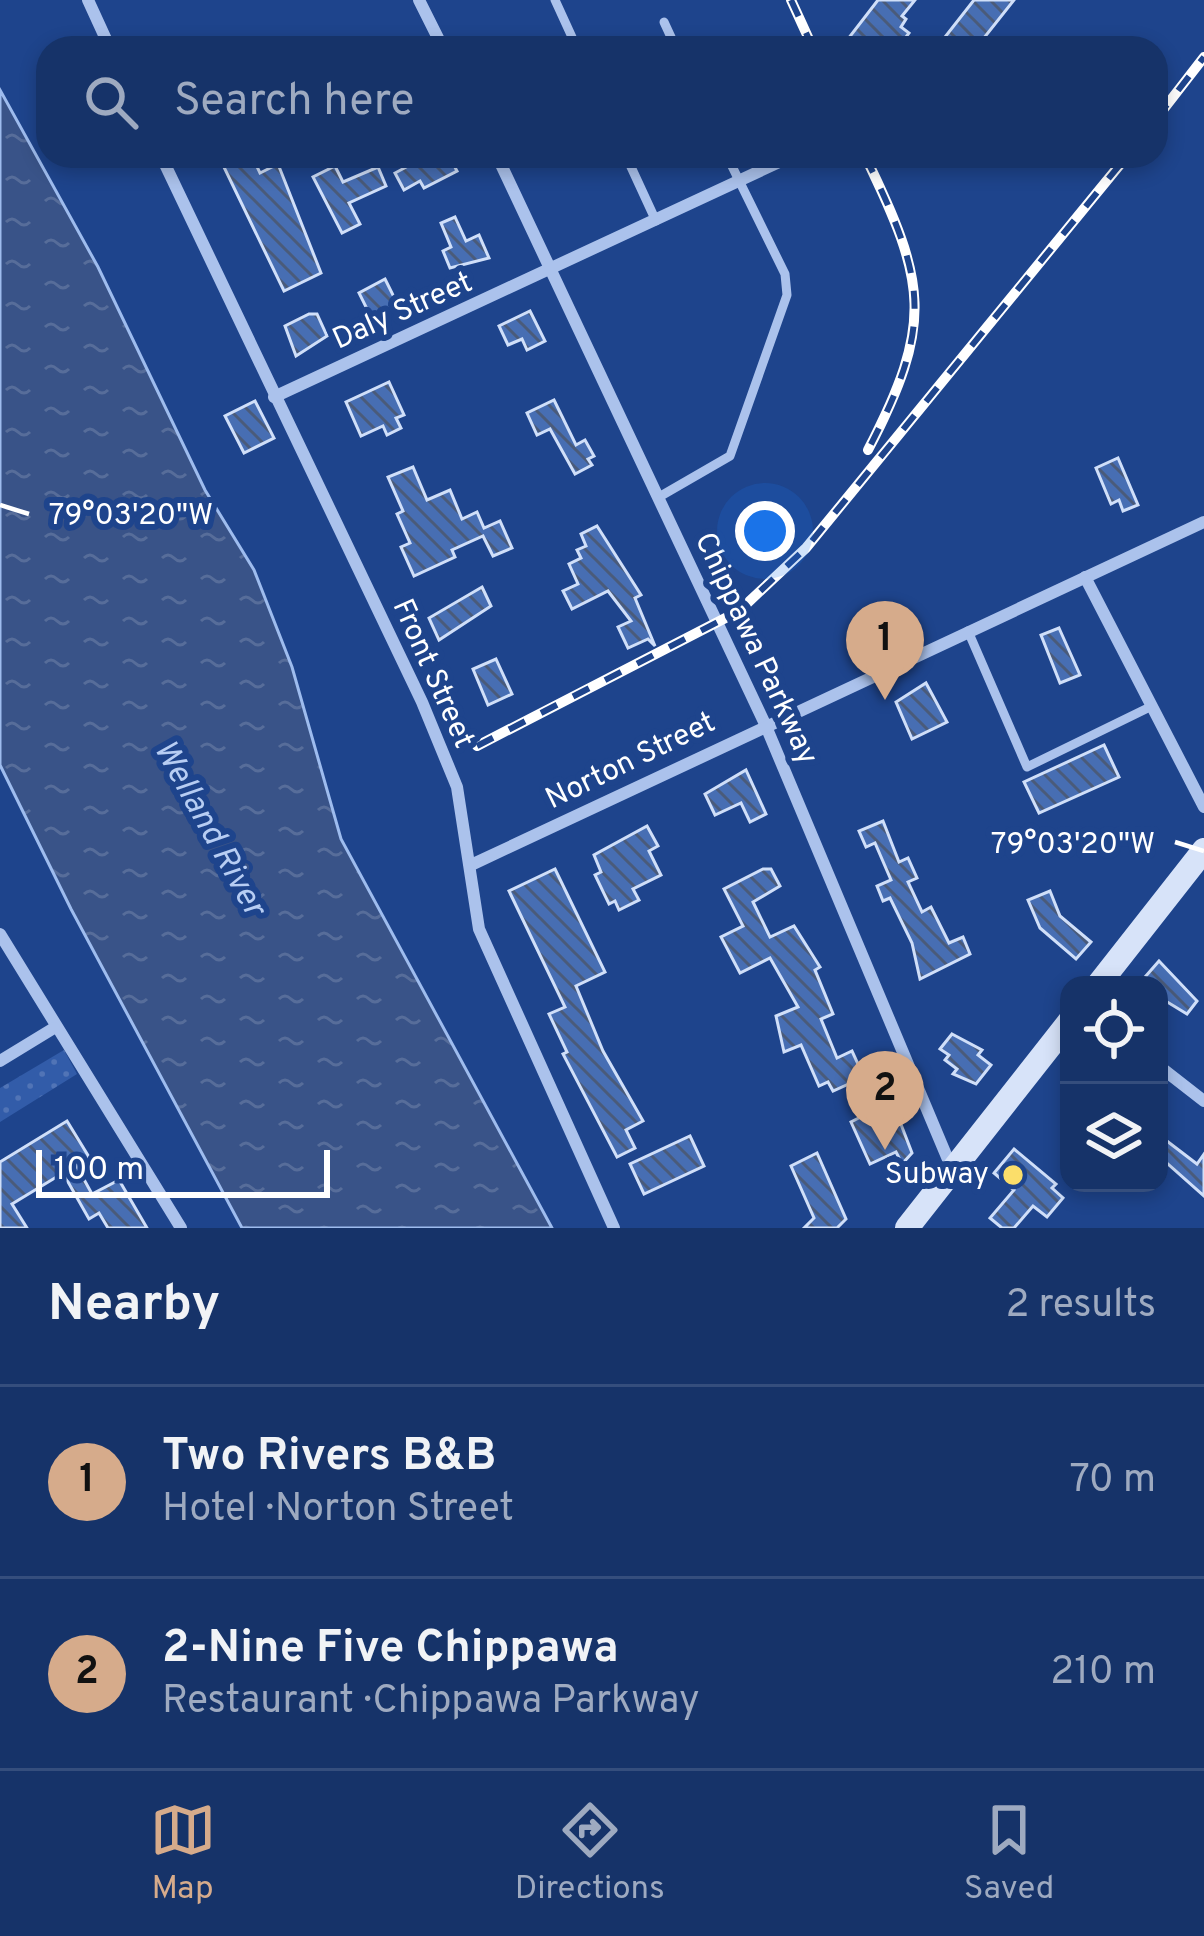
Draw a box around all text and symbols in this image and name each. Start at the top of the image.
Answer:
search box [36,36,1168,168]
icon: search [78,69,144,135]
text: Search here [174,74,414,131]
street label: Daly Street [327,265,479,359]
text: 79°03'20"W [49,498,213,535]
your location [735,501,795,561]
street label: Chippawa Parkway [685,527,825,771]
street label: Front Street [383,594,481,754]
pin: 1 [846,601,924,700]
street label: Norton Street [540,705,722,819]
water label: Welland River [142,733,275,927]
text: 79°03'20"W [991,827,1155,864]
map controls [1060,976,1168,1192]
button: locate [1060,976,1168,1084]
pin: 2 [846,1051,924,1150]
button: layers [1060,1084,1168,1192]
scale bar [36,1144,330,1197]
text: 100 m [54,1150,144,1192]
place label: Subway [885,1157,989,1194]
marker: Subway [1000,1162,1026,1188]
text: Nearby [48,1274,220,1339]
text: 2 results [1005,1282,1156,1331]
text: Two Rivers B&B [162,1429,496,1486]
text: 1 [79,1457,95,1506]
text: 70 m [1070,1457,1156,1506]
text: Hotel · Norton Street [162,1486,514,1535]
text: 2-Nine Five Chippawa [162,1621,618,1678]
text: 2 [75,1649,99,1698]
text: 210 m [1050,1649,1156,1698]
text: Restaurant · Chippawa Parkway [162,1678,700,1727]
tab: Map [150,1797,216,1911]
tab: Directions [515,1797,665,1911]
tab: Saved [964,1797,1054,1911]

